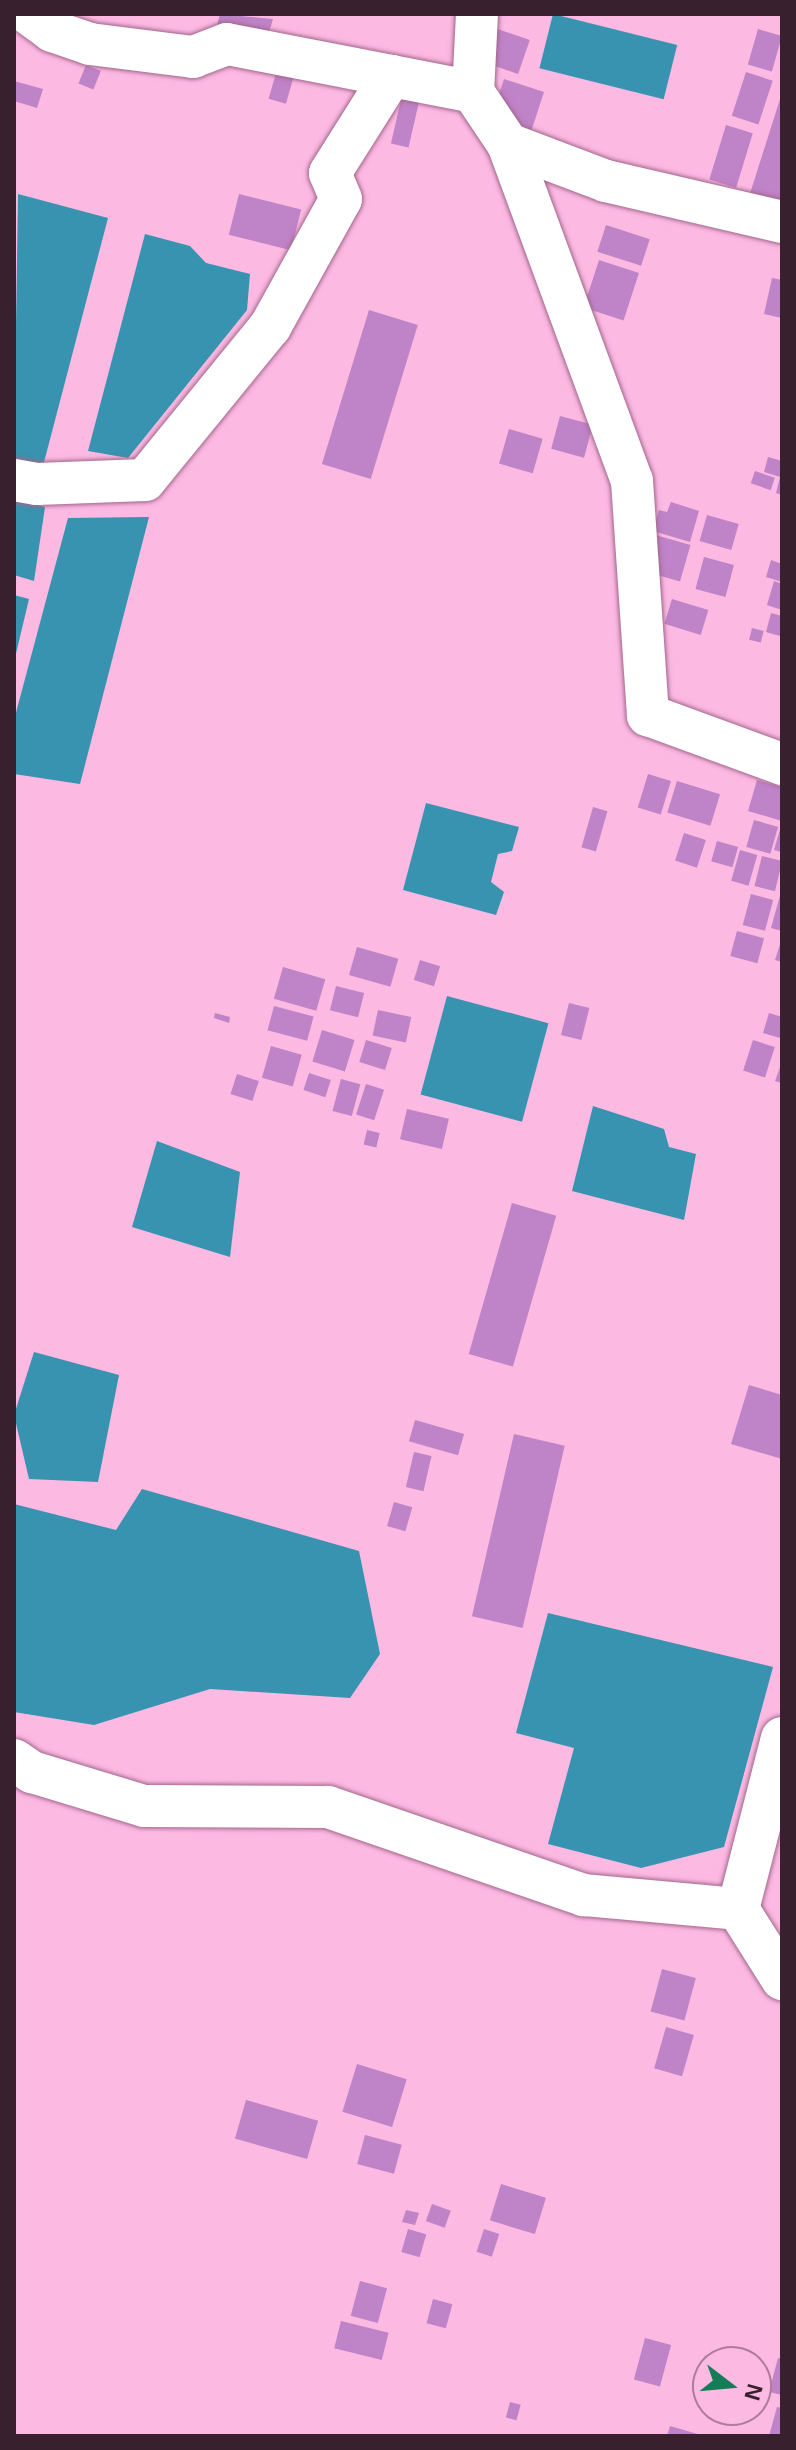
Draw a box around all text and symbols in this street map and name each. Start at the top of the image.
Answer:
north arrow [692,2346,772,2426]
text: N [739,2381,768,2403]

